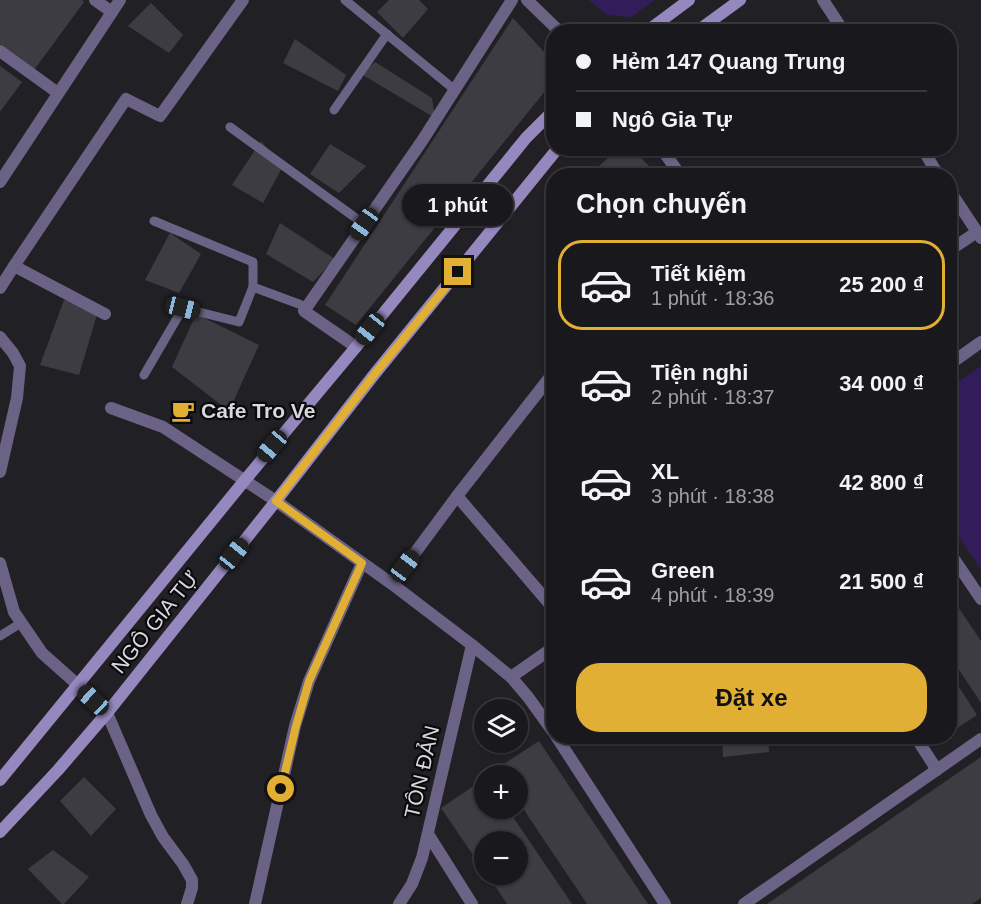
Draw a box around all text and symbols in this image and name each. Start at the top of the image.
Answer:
text: Hẻm 147 Quang Trung [612,49,846,74]
text: Ngô Gia Tự [612,107,732,132]
callout: 1 phút [402,185,514,227]
text: Chọn chuyến [576,189,747,219]
text: 1 phút [428,194,488,216]
car [346,204,382,244]
route end [444,258,471,285]
icon: car [579,258,633,312]
text: Tiết kiệm [651,261,746,286]
text: 25 200 ₫ [839,272,924,297]
text: 1 phút · 18:36 [651,287,774,309]
car [163,295,203,321]
car [352,309,388,349]
icon: car [579,357,633,411]
text: Tiện nghi [651,360,748,385]
text: 34 000 ₫ [839,371,924,396]
text: 2 phút · 18:37 [651,386,774,408]
cafe icon: Cafe Tro Ve [170,398,196,424]
place label: Cafe Tro Ve [201,399,315,422]
car [254,426,290,466]
icon: car [579,456,633,510]
text: XL [651,459,679,484]
text: 42 800 ₫ [839,470,924,495]
text: 3 phút · 18:38 [651,485,774,507]
car [216,534,252,574]
car [387,546,423,586]
icon: car [579,555,633,609]
text: Green [651,558,715,583]
street label: NGÔ GIA TỰ [106,566,203,677]
text: 21 500 ₫ [839,569,924,594]
text: 4 phút · 18:39 [651,584,774,606]
button: Đặt xe [576,663,927,732]
car [74,681,112,719]
map controls [474,699,528,885]
button: layers [474,699,528,753]
street label: TÔN ĐẢN [400,723,443,821]
button: + [474,765,528,819]
route start [267,775,294,802]
button: − [474,831,528,885]

